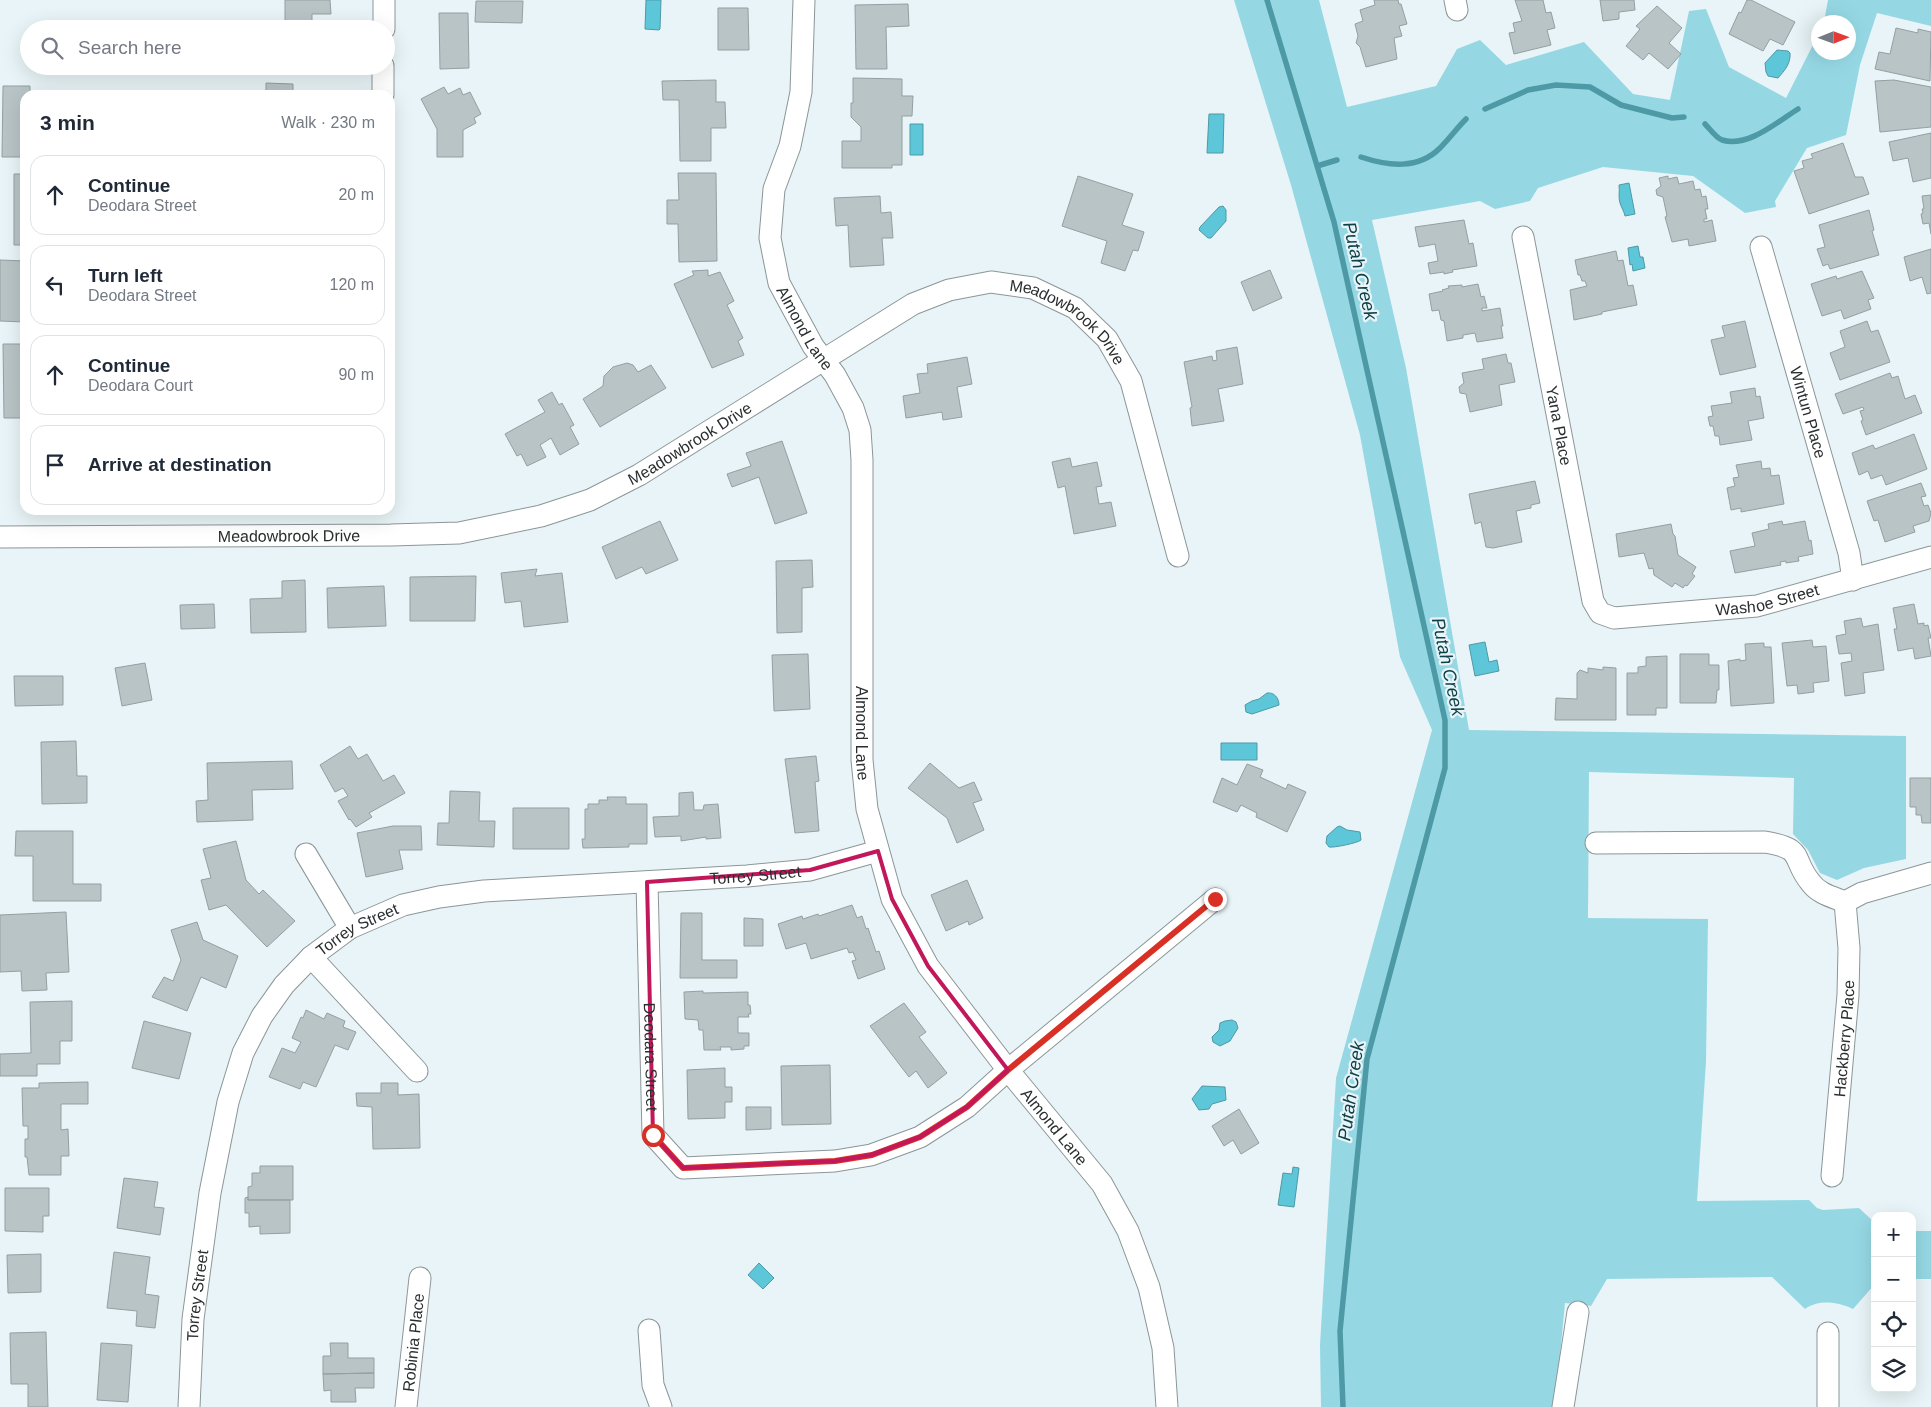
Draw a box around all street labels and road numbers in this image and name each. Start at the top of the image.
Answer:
street label: Meadowbrook Drive [1009,276,1128,368]
street label: Almond Lane [774,283,836,373]
street label: Wintun Place [1787,365,1830,460]
street label: Yana Place [1543,384,1575,467]
street label: Meadowbrook Drive [625,398,755,488]
street label: Meadowbrook Drive [218,527,360,544]
street label: Washoe Street [1715,580,1821,618]
street label: Almond Lane [854,686,873,781]
street label: Torrey Street [709,862,802,887]
street label: Torrey Street [313,899,401,959]
street label: Hackberry Place [1831,980,1857,1098]
street label: Deodara Street [641,1002,661,1112]
street label: Almond Lane [1018,1085,1091,1168]
street label: Torrey Street [184,1248,211,1341]
street label: Robinia Place [399,1292,427,1392]

